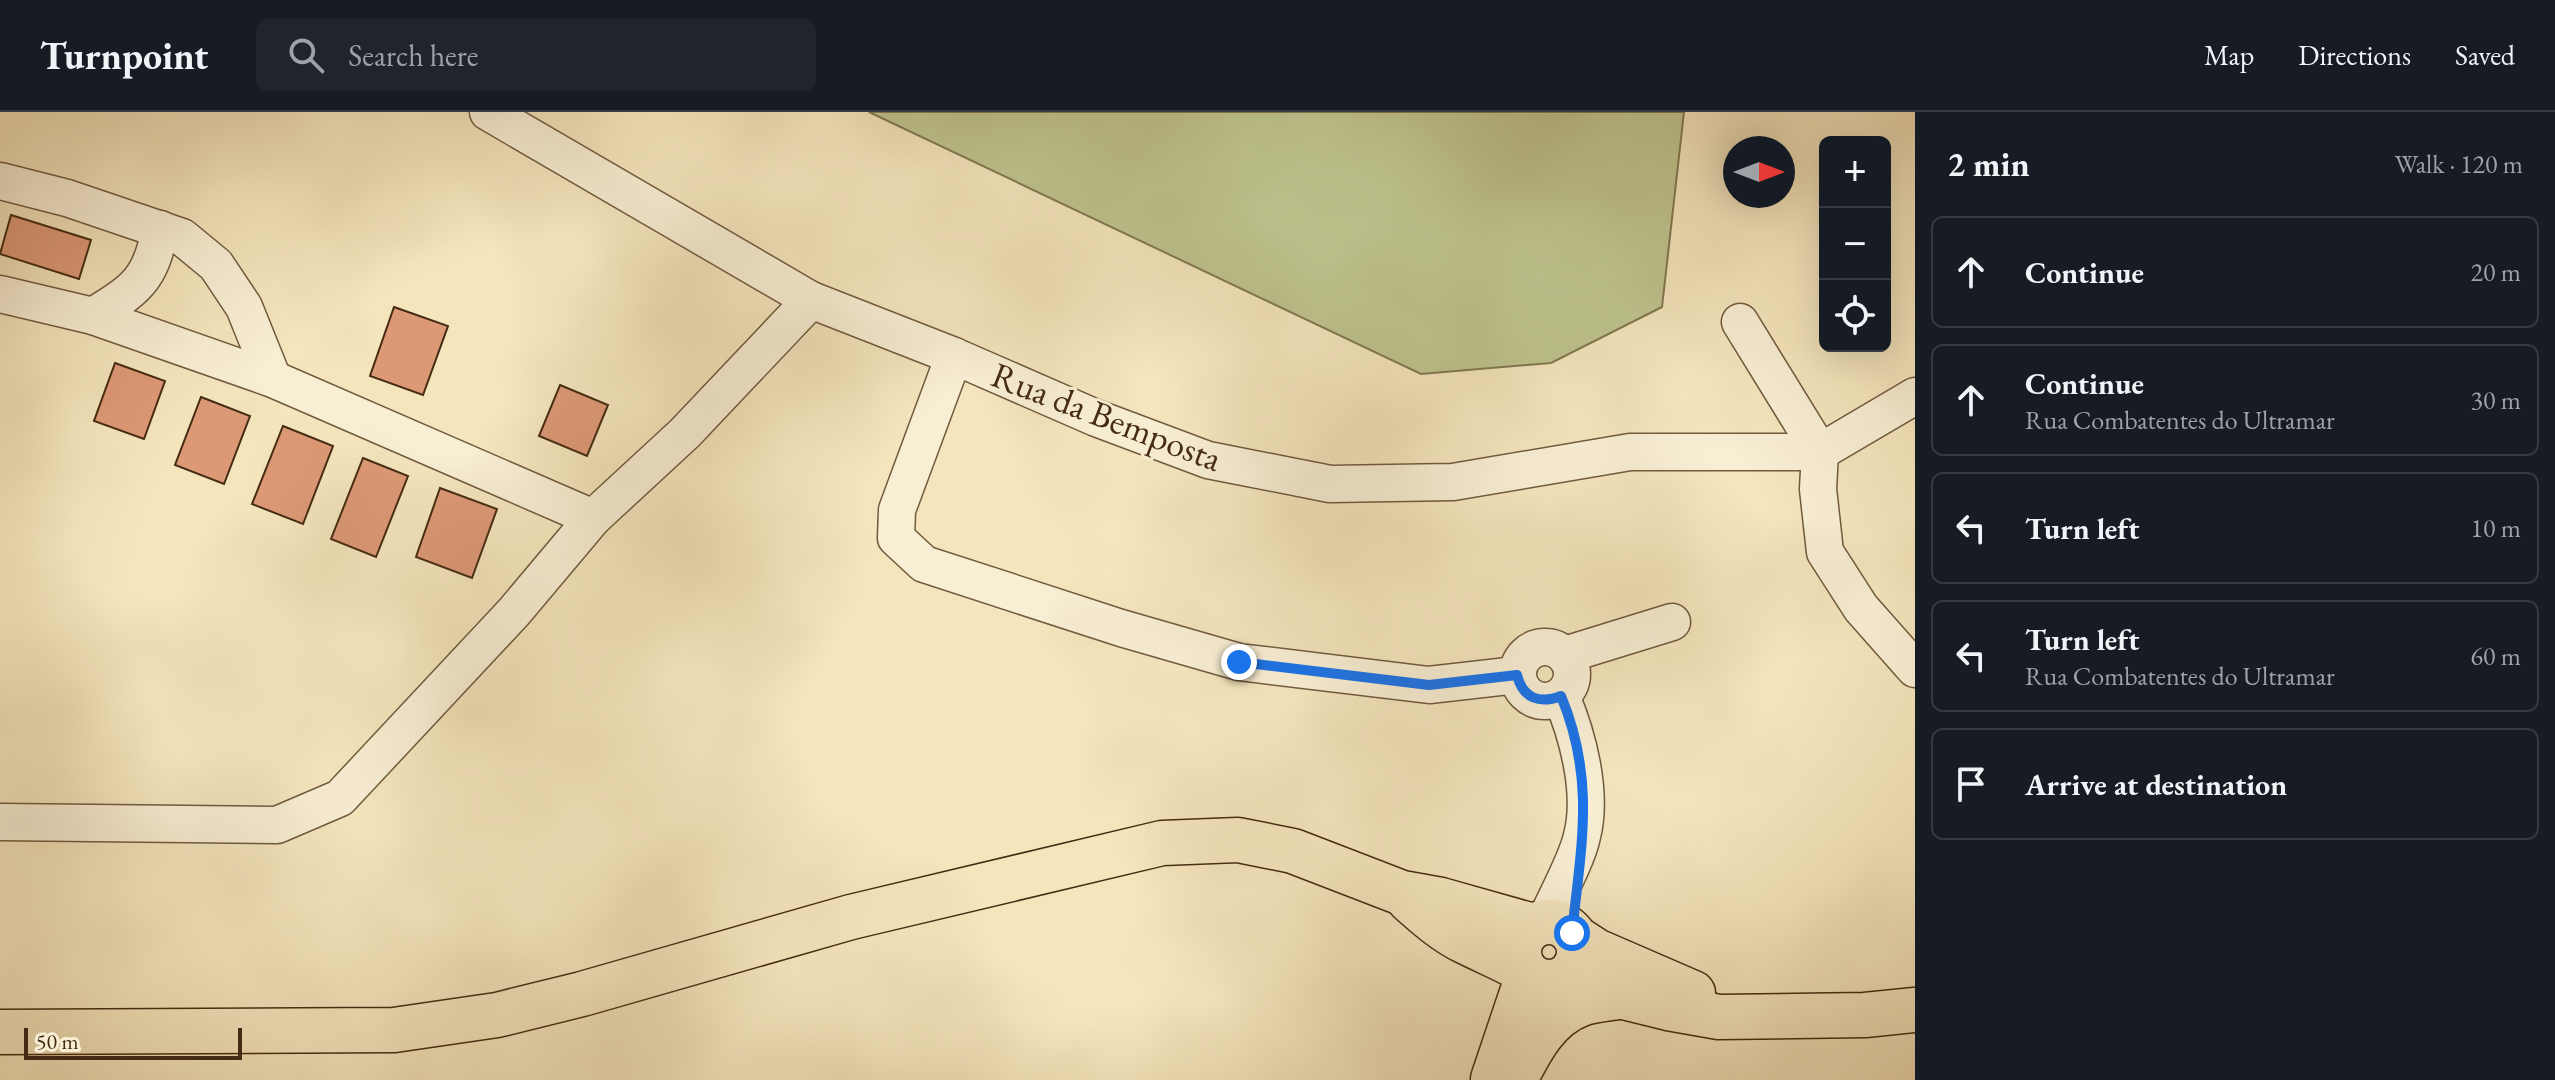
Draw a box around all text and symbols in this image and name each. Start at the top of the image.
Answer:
search box [256,19,816,91]
text: Turnpoint [40,31,208,80]
icon: search [284,33,328,77]
text: Search here [348,36,479,75]
text: Map [2204,37,2254,73]
text: Directions [2298,37,2411,73]
text: Saved [2455,37,2515,73]
north arrow [1723,136,1795,208]
map controls [1819,136,1891,352]
button: + [1819,136,1891,208]
text: 2 min [1947,142,2030,186]
text: Walk · 120 m [2395,147,2523,181]
button: − [1819,208,1891,280]
icon: ahead [1949,250,1993,294]
text: Continue [2025,253,2144,292]
text: 20 m [2471,255,2521,289]
button: locate [1819,280,1891,352]
street label: Rua da Bemposta [985,351,1229,482]
text: Continue [2025,364,2144,403]
icon: ahead [1949,378,1993,422]
text: 30 m [2471,383,2521,417]
text: Rua Combatentes do Ultramar [2025,403,2335,437]
icon: left [1949,506,1993,550]
text: Turn left [2025,509,2139,548]
text: 10 m [2471,511,2521,545]
text: Turn left [2025,620,2139,659]
icon: left [1949,634,1993,678]
text: 60 m [2471,639,2521,673]
route end [1221,644,1257,680]
text: Rua Combatentes do Ultramar [2025,659,2335,693]
icon: arrive [1949,762,1993,806]
text: Arrive at destination [2025,765,2287,804]
route start [1554,915,1590,951]
scale bar [24,1024,242,1060]
text: 50 m [36,1027,79,1056]

